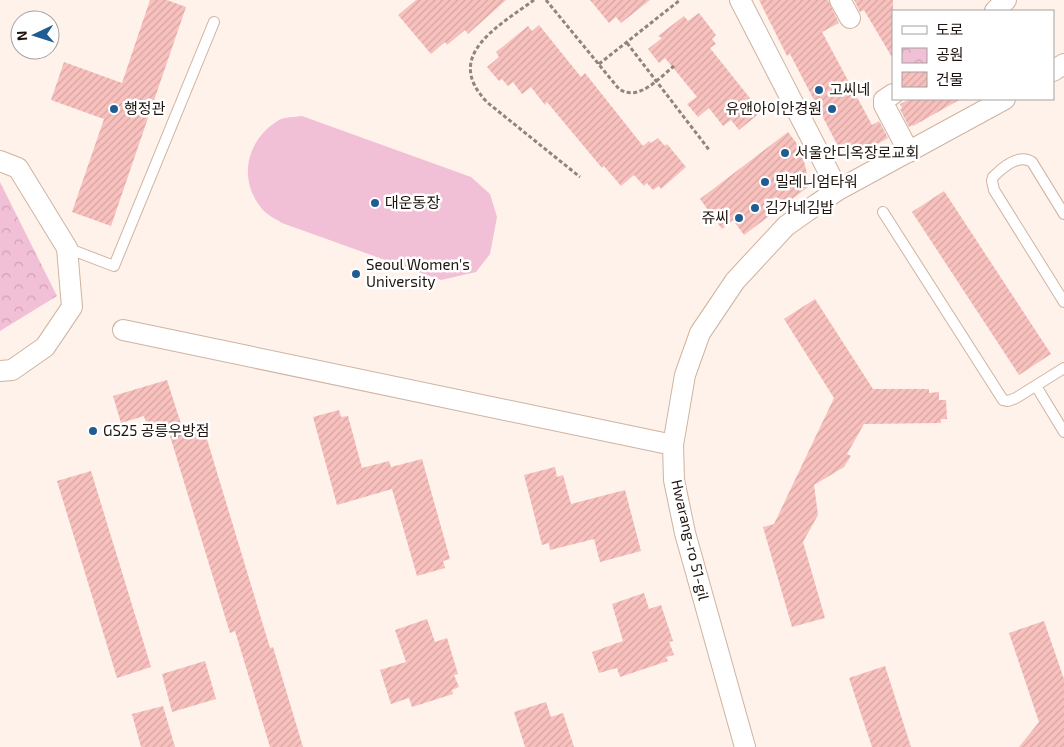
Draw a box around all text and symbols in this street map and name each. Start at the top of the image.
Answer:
north arrow [10,10,60,60]
legend [892,10,1054,100]
text: 도로 [936,20,964,38]
text: N [13,30,30,42]
text: 공원 [936,45,964,63]
text: 건물 [936,70,964,88]
place label: 고씨네 [829,80,870,98]
marker: 고씨네 [813,84,825,96]
place label: 행정관 [124,99,166,117]
place label: 유앤아이안경원 [725,99,822,117]
marker: 행정관 [108,103,120,115]
marker: 유앤아이안경원 [826,103,838,115]
place label: 서울안디옥장로교회 [795,143,919,161]
marker: 서울안디옥장로교회 [779,147,791,159]
place label: 밀레니엄타워 [775,172,858,190]
marker: 밀레니엄타워 [759,176,771,188]
place label: 대운동장 [385,193,440,211]
marker: 대운동장 [369,197,381,209]
place label: 김가네김밥 [765,198,834,216]
marker: 김가네김밥 [749,202,761,214]
place label: 쥬씨 [701,208,729,226]
marker: 쥬씨 [733,212,745,224]
place label: Seoul Women's University [366,255,470,290]
marker: Seoul Women's University [350,268,362,280]
place label: GS25 공릉우방점 [103,421,210,439]
marker: GS25 공릉우방점 [87,425,99,437]
street label: Hwarang-ro 51-gil [668,478,714,603]

